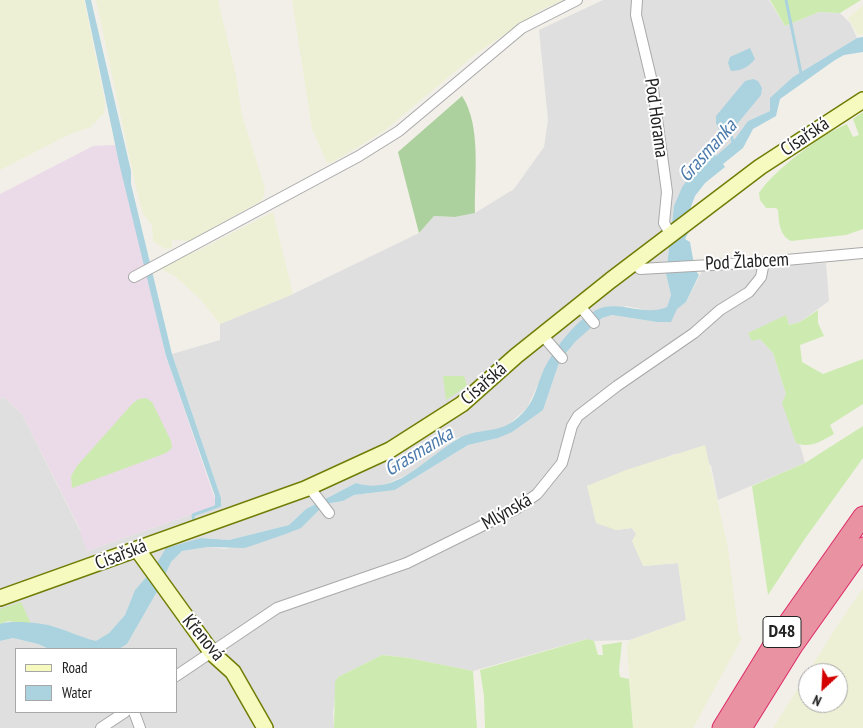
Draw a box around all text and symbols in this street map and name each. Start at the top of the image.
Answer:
street label: Pod Horama [639,77,673,159]
street label: Císařská [776,113,834,161]
water label: Grasmanka [674,115,742,187]
street label: Pod Žlabcem [705,248,789,276]
street label: Císařská [456,358,512,410]
water label: Grasmanka [380,422,458,482]
street label: Mlýnská [478,489,536,535]
street label: Císařská [92,535,150,575]
street label: Křenová [177,610,229,666]
road number: D48 [763,616,801,648]
legend [15,648,178,713]
text: Road [62,658,88,677]
north arrow [798,663,848,713]
text: Water [62,683,92,702]
text: N [810,691,824,710]

